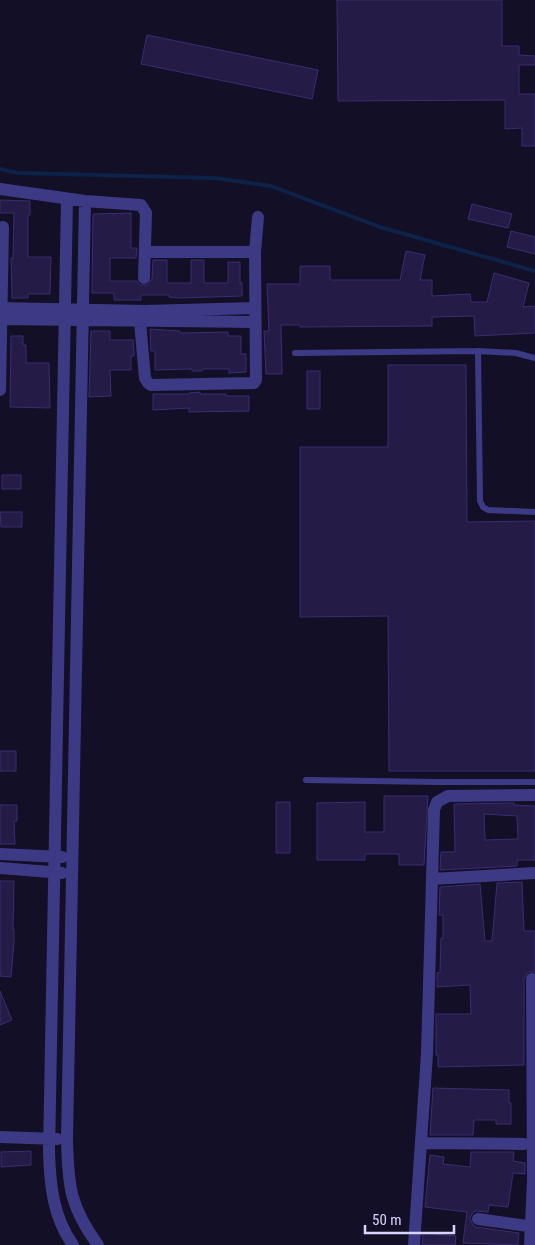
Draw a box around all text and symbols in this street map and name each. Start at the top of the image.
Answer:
scale bar [365,1202,454,1234]
text: 50 m [372,1211,402,1229]

